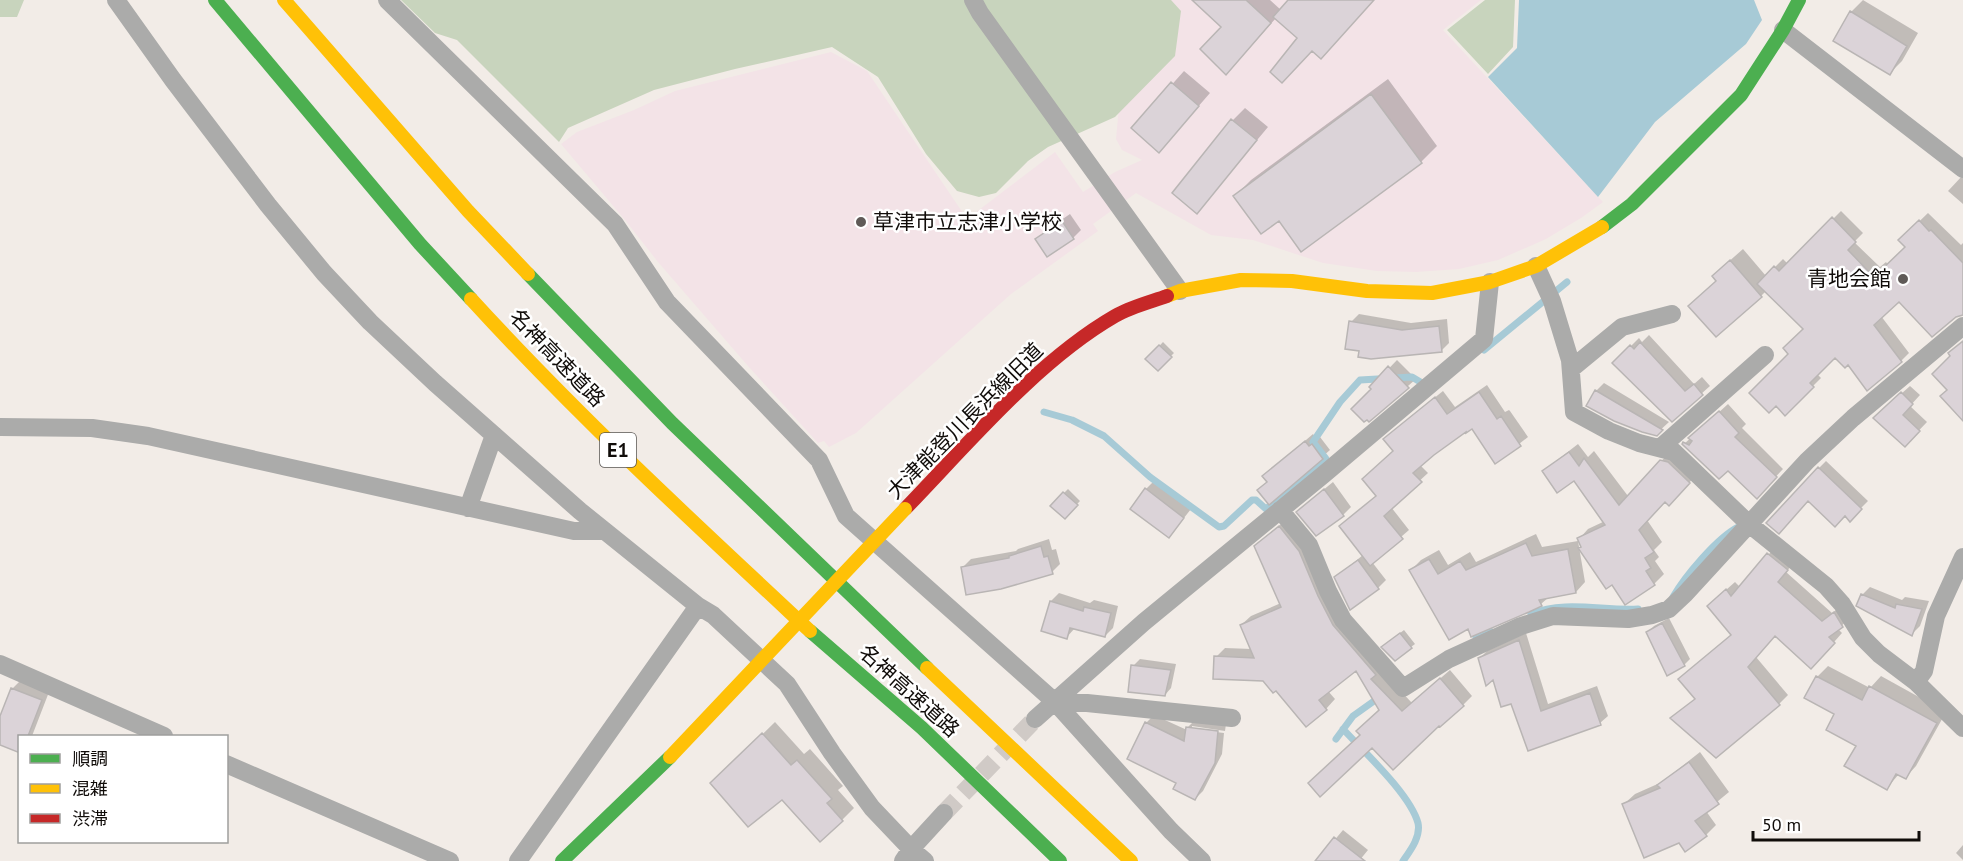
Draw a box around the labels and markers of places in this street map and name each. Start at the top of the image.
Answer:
place label: 草津市立志津小学校 [873,208,1062,235]
marker: 草津市立志津小学校 [854,215,868,229]
place label: 青地会館 [1807,265,1891,292]
marker: 青地会館 [1896,272,1910,286]

